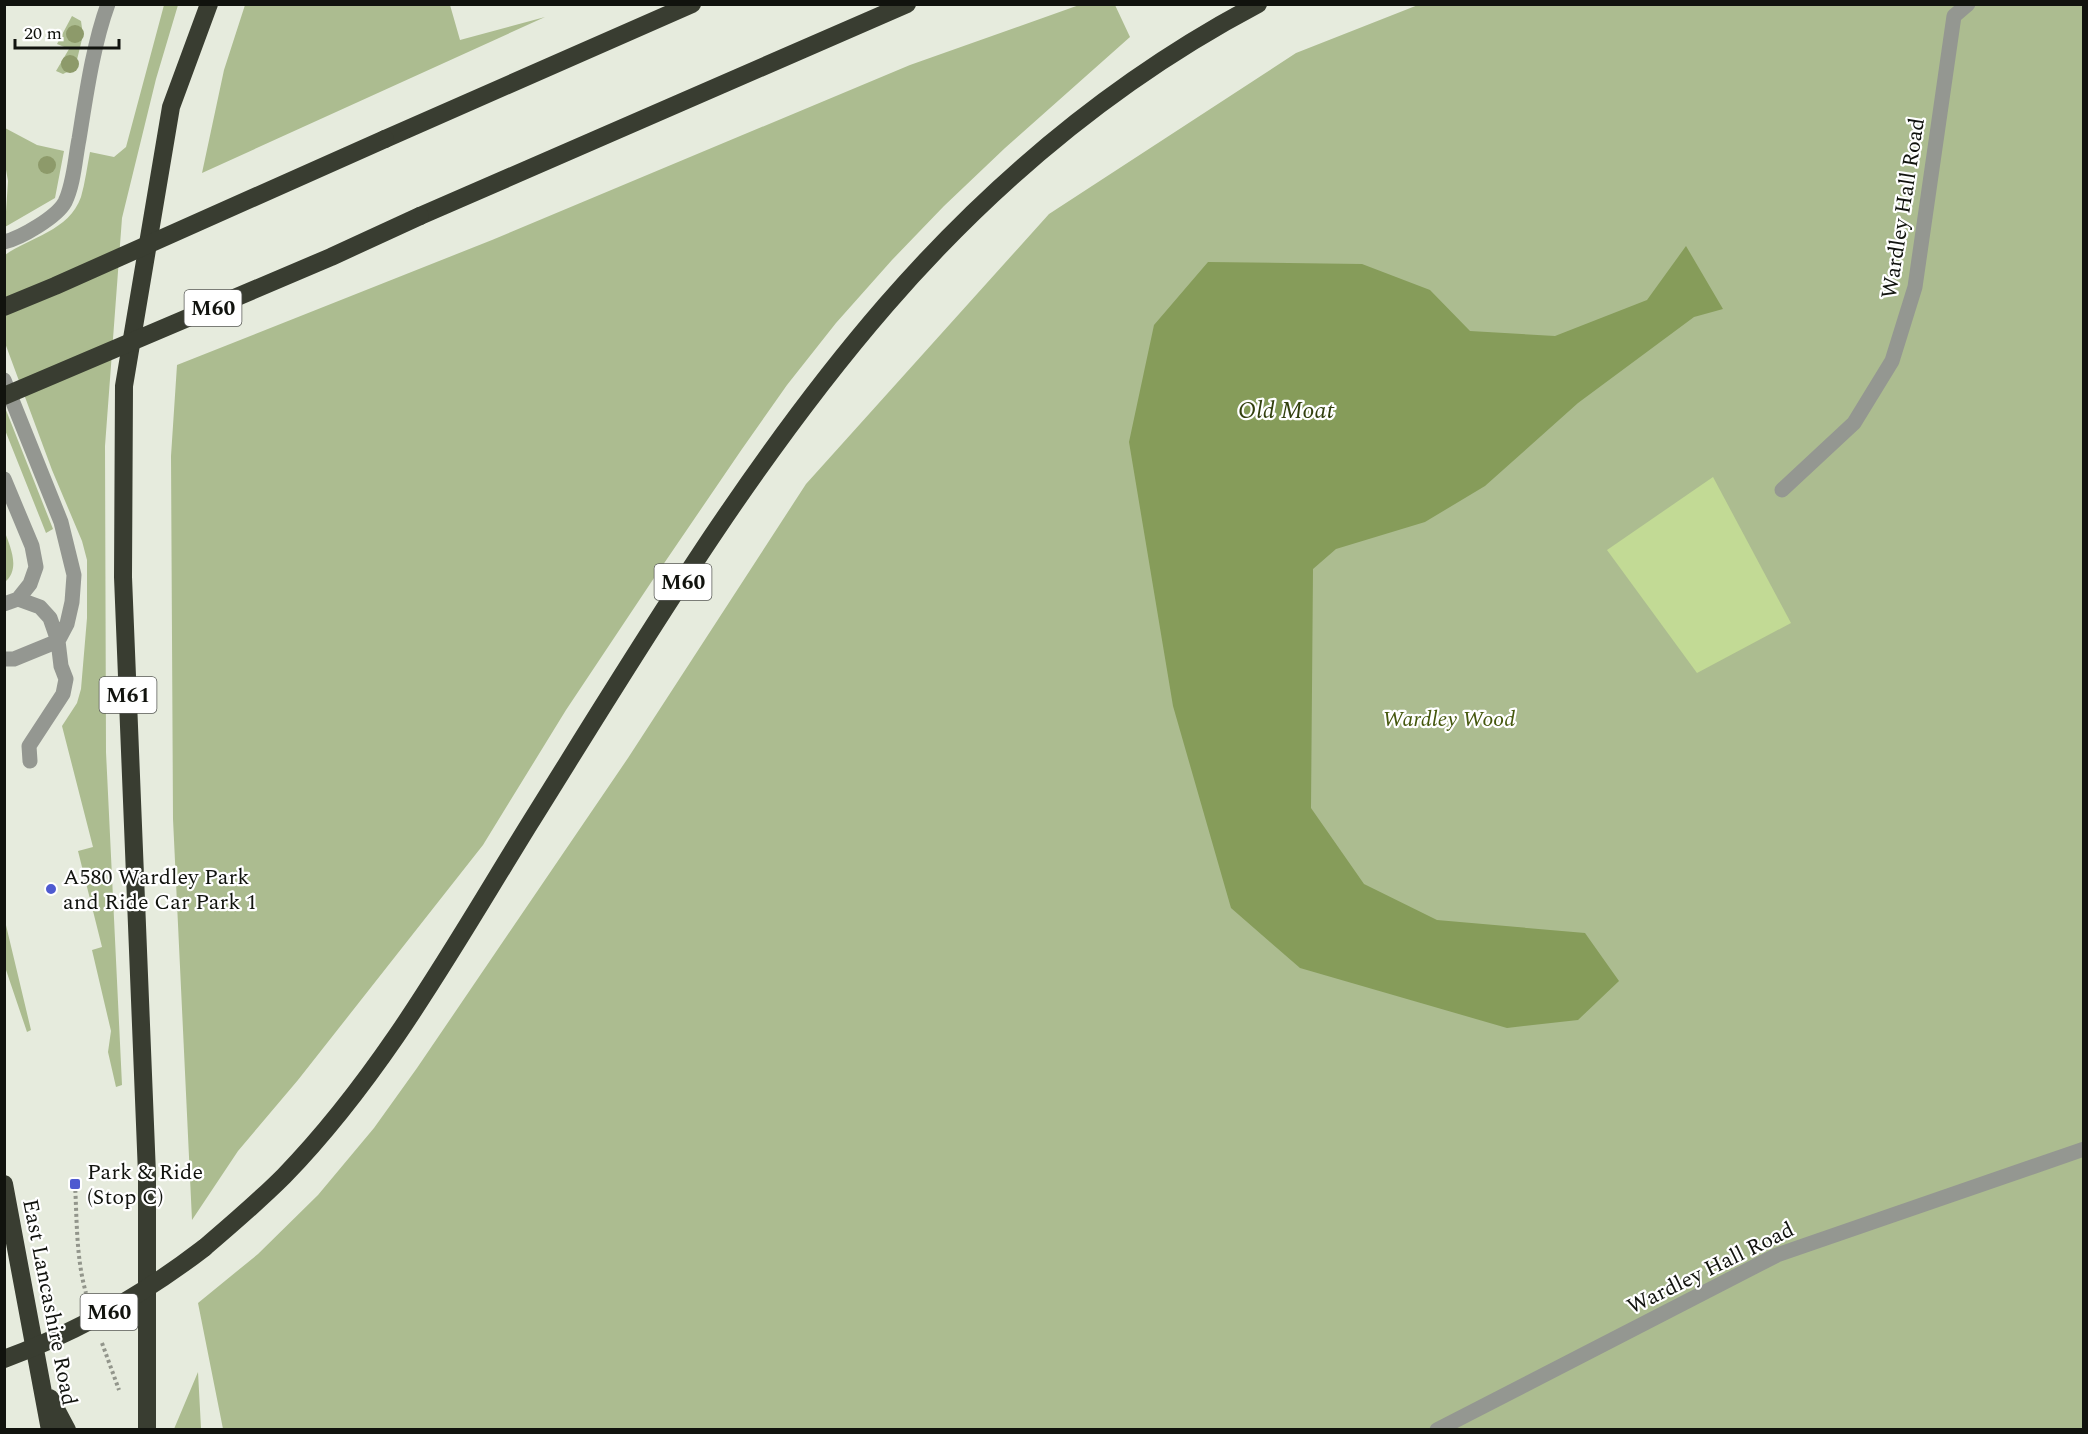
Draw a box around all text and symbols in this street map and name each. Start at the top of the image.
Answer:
scale bar [15,12,118,50]
text: 20 m [24,20,62,47]
street label: Wardley Hall Road [1873,115,1934,301]
road number: M60 [184,290,242,326]
water label: Old Moat [1238,393,1334,429]
road number: M60 [654,564,712,600]
road number: M61 [100,677,156,713]
park label: Wardley Wood [1383,703,1515,736]
place label: A580 Wardley Park and Ride Car Park 1 [63,861,257,919]
marker: A580 Wardley Park and Ride Car Park 1 [44,882,58,896]
place label: Park & Ride (Stop C) [87,1156,203,1214]
marker: Park & Ride (Stop C) [68,1177,82,1191]
street label: East Lancashire Road [13,1196,86,1409]
street label: Wardley Hall Road [1621,1213,1800,1323]
road number: M60 [80,1294,138,1330]

